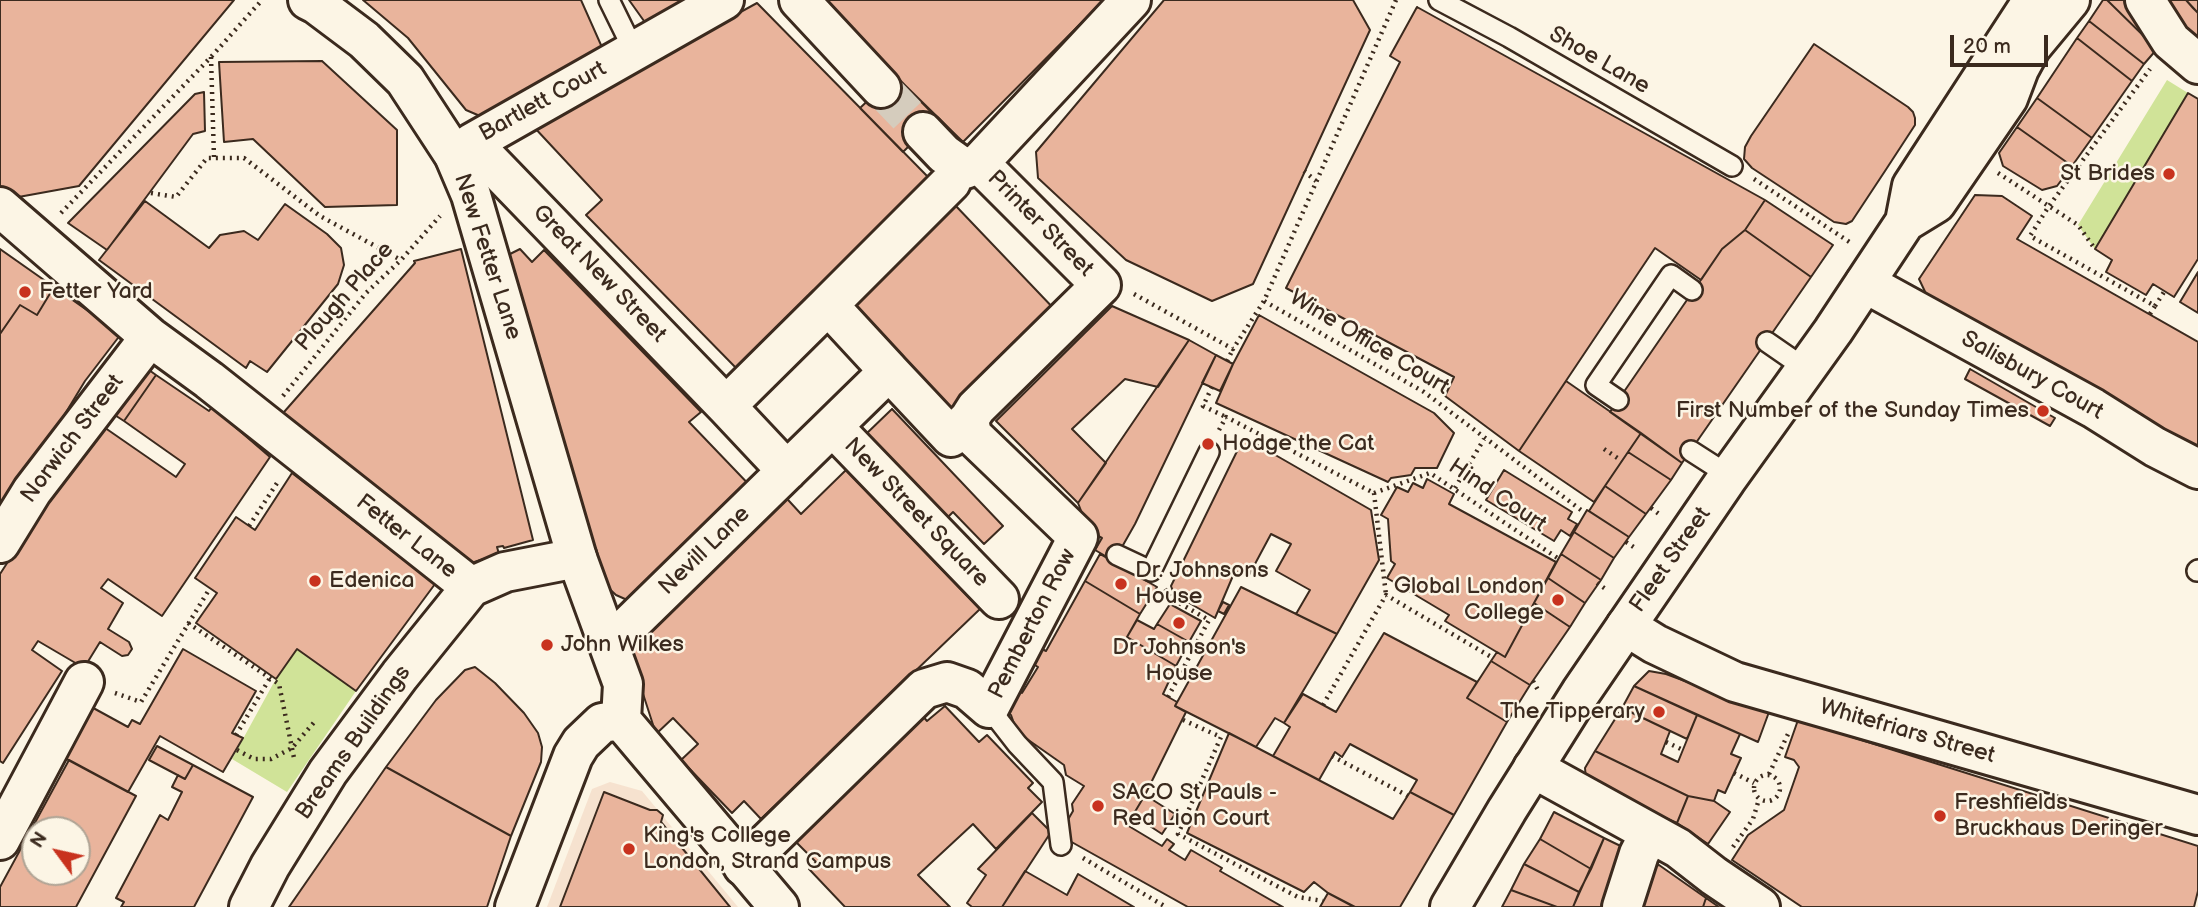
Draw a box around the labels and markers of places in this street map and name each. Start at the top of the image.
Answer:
place label: St Brides [2060,160,2155,188]
marker: St Brides [2161,166,2177,182]
place label: Fetter Yard [39,278,153,306]
marker: Fetter Yard [17,284,33,300]
place label: First Number of the Sunday Times [1676,397,2029,425]
marker: First Number of the Sunday Times [2035,403,2051,419]
place label: Hodge the Cat [1222,430,1374,458]
marker: Hodge the Cat [1200,436,1216,452]
place label: Dr. Johnsons House [1135,557,1269,611]
place label: Edenica [329,567,415,595]
marker: Edenica [307,573,323,589]
place label: Global London College [1394,573,1544,627]
marker: Dr. Johnsons House [1113,576,1129,592]
marker: Global London College [1550,592,1566,608]
marker: Dr Johnson's House [1171,615,1187,631]
place label: John Wilkes [561,631,684,659]
place label: Dr Johnson's House [1112,634,1246,688]
marker: John Wilkes [539,637,555,653]
place label: The Tipperary [1500,698,1645,726]
marker: The Tipperary [1651,704,1667,720]
place label: SACO St Pauls - Red Lion Court [1112,779,1277,833]
place label: Freshfields Bruckhaus Deringer [1954,789,2163,843]
marker: SACO St Pauls - Red Lion Court [1090,798,1106,814]
marker: Freshfields Bruckhaus Deringer [1932,808,1948,824]
place label: King's College London, Strand Campus [643,822,891,876]
marker: King's College London, Strand Campus [621,841,637,857]

